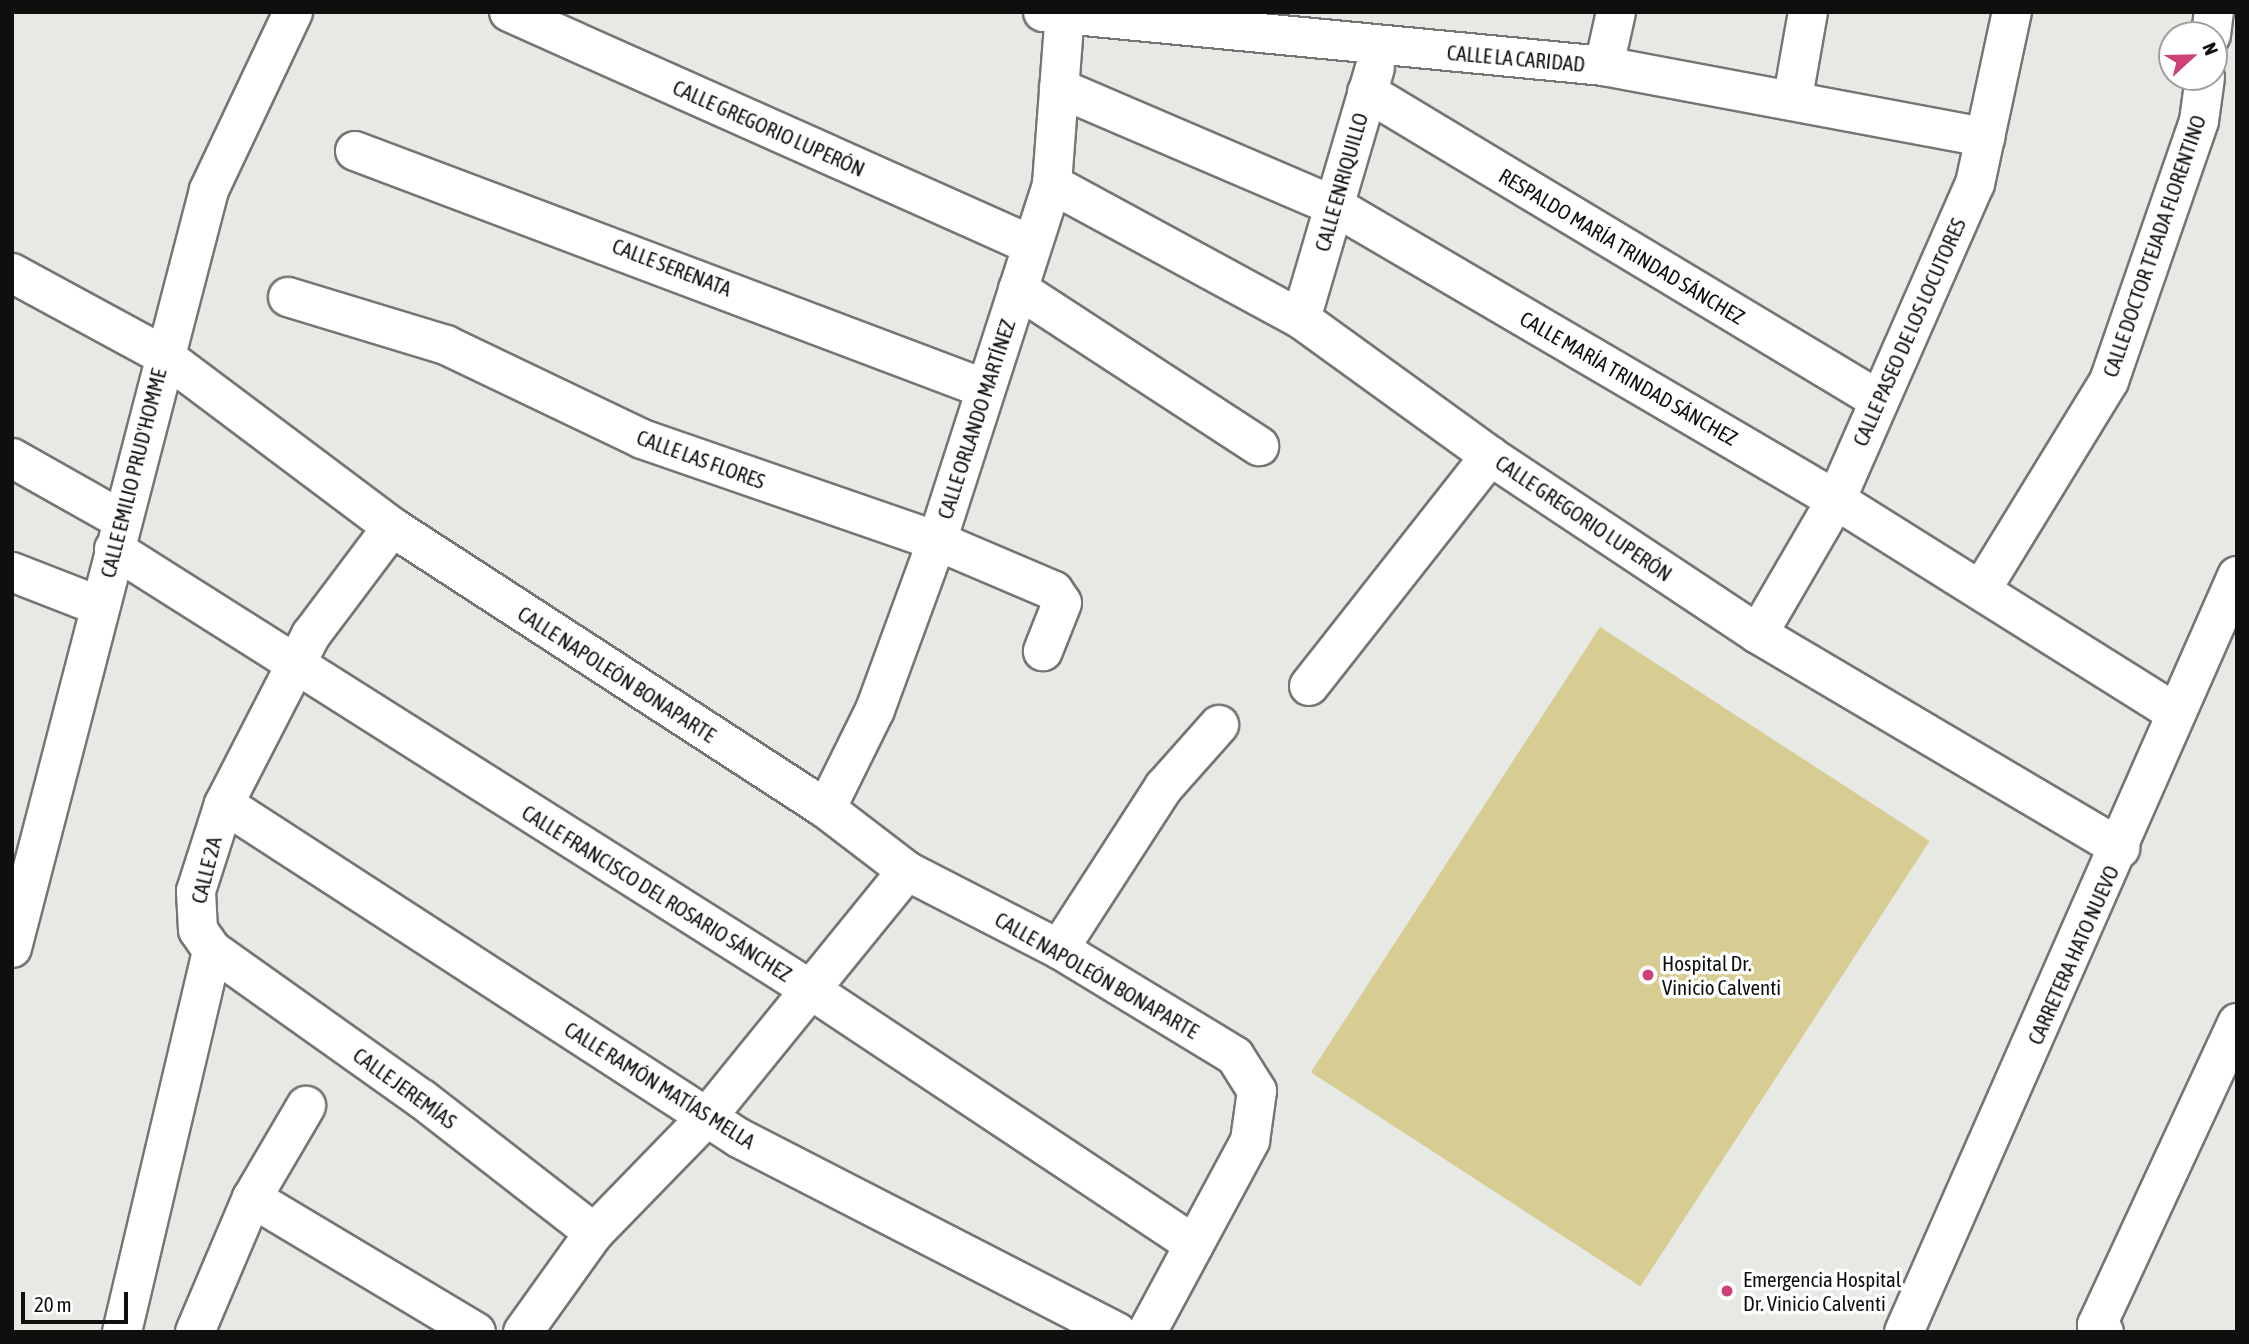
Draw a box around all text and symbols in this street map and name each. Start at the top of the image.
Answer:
north arrow [2158,21,2228,91]
street label: CALLE LA CARIDAD [1446,39,1586,77]
text: N [2198,40,2223,58]
street label: CALLE GREGORIO LUPERÓN [669,74,869,182]
street label: CALLE ENRIQUILLO [1309,110,1373,254]
street label: CALLE DOCTOR TEJADA FLORENTINO [2097,112,2211,380]
street label: RESPALDO MARÍA TRINDAD SÁNCHEZ [1495,163,1749,329]
street label: CALLE PASEO DE LOS LOCUTORES [1847,214,1971,450]
street label: CALLE SERENATA [609,233,735,301]
street label: CALLE MARÍA TRINDAD SÁNCHEZ [1516,305,1742,451]
street label: CALLE ORLANDO MARTÍNEZ [932,316,1020,522]
street label: CALLE EMILIO PRUD'HOMME [95,366,171,580]
street label: CALLE LAS FLORES [633,424,769,494]
street label: CALLE GREGORIO LUPERÓN [1491,450,1677,586]
street label: CALLE NAPOLEÓN BONAPARTE [513,601,721,747]
street label: CALLE FRANCISCO DEL ROSARIO SÁNCHEZ [518,799,796,987]
street label: CALLE 2A [186,834,226,906]
street label: CARRETERA HATO NUEVO [2022,862,2124,1048]
street label: CALLE NAPOLEÓN BONAPARTE [991,906,1203,1044]
place label: Hospital Dr. Vinicio Calventi [1662,950,1781,1000]
marker: Hospital Dr. Vinicio Calventi [1640,967,1656,983]
street label: CALLE RAMÓN MATÍAS MELLA [560,1016,760,1154]
street label: CALLE JEREMÍAS [348,1042,462,1134]
place label: Emergencia Hospital Dr. Vinicio Calventi [1743,1266,1901,1316]
scale bar [24,1278,131,1322]
marker: Emergencia Hospital Dr. Vinicio Calventi [1717,1281,1737,1301]
text: 20 m [34,1292,72,1316]

